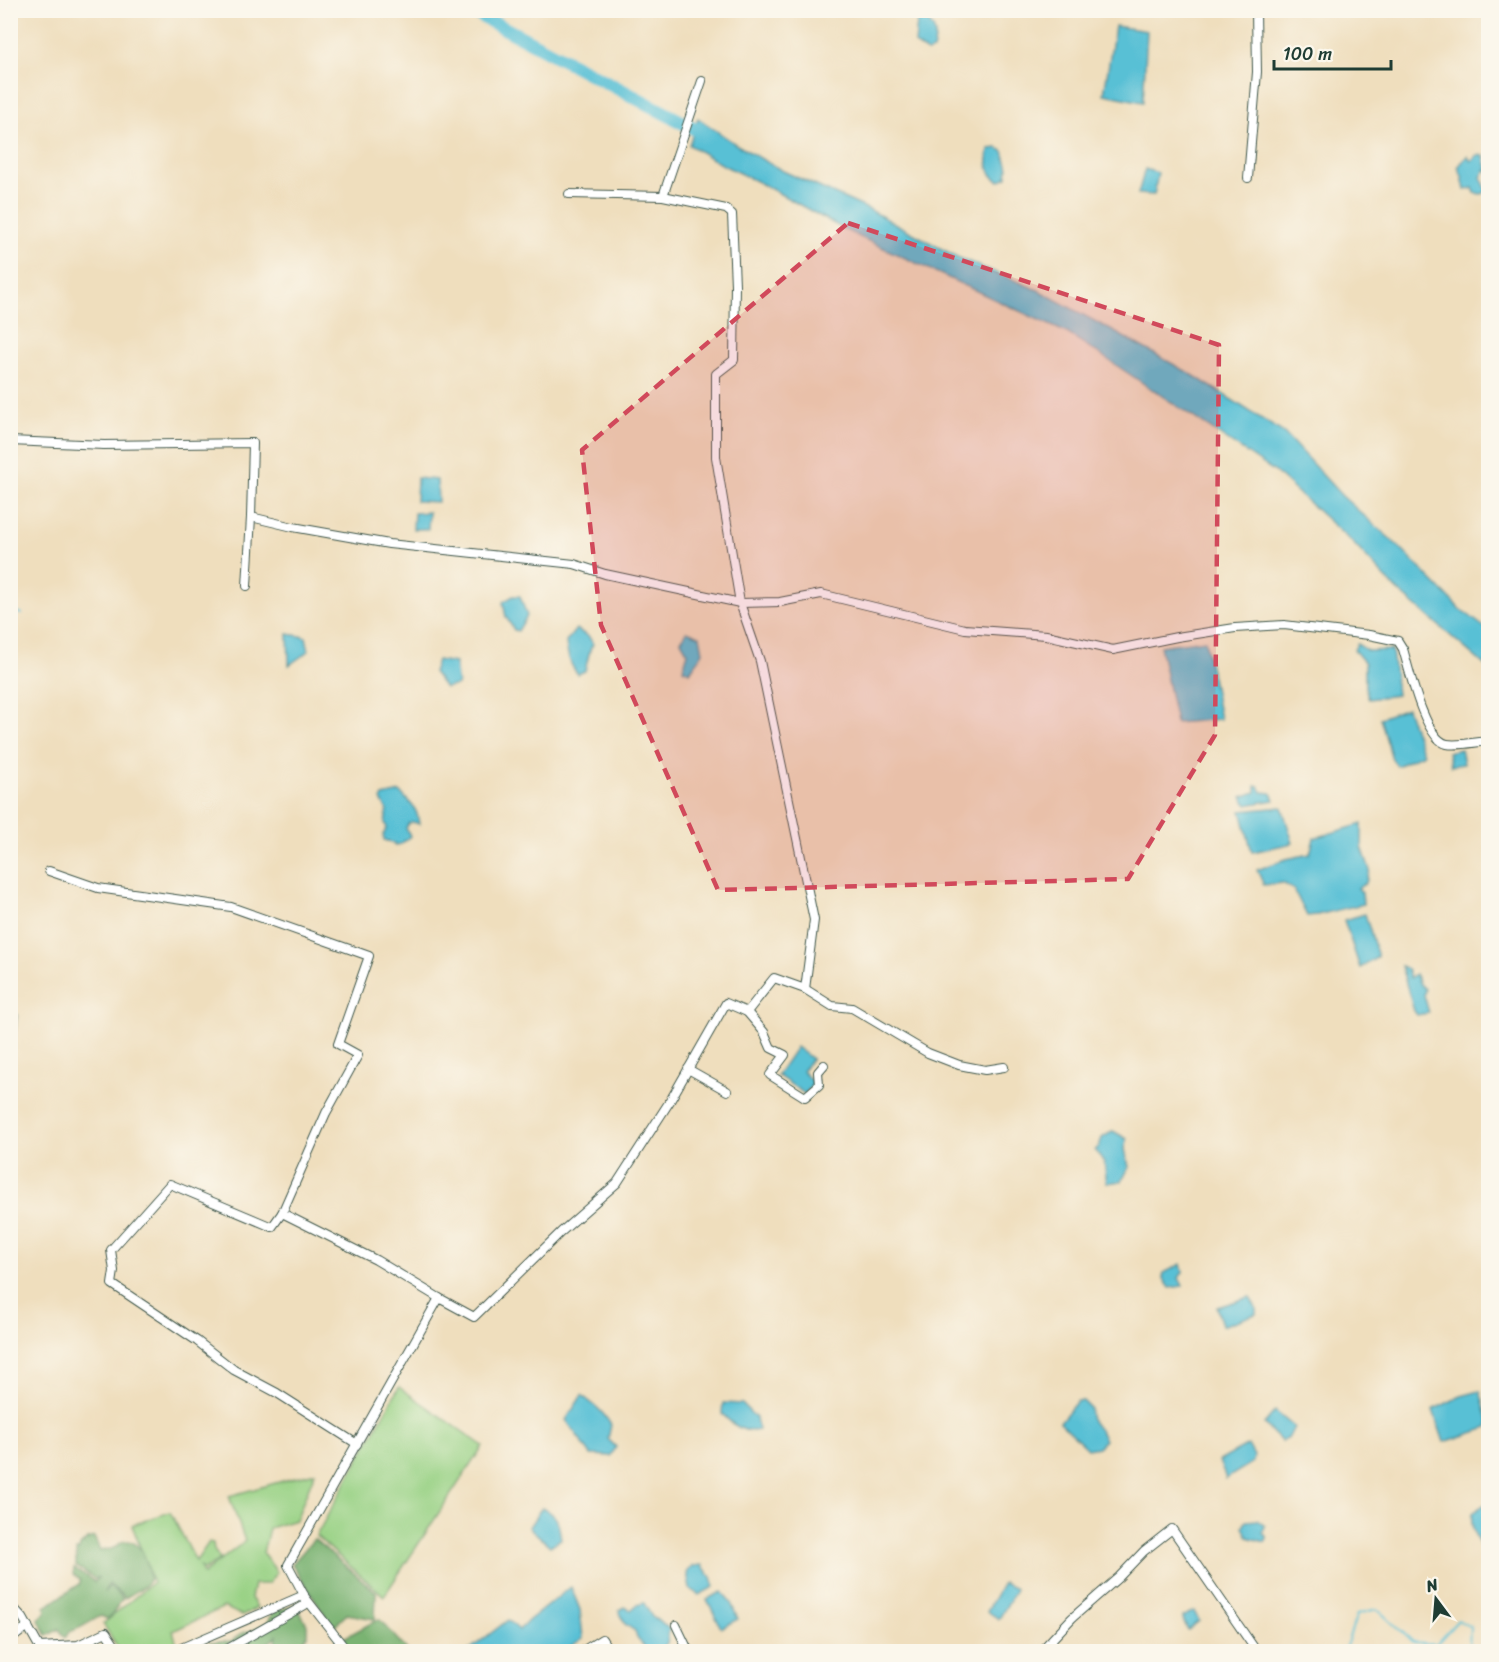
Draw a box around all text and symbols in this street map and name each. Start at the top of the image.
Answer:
scale bar [1274,33,1391,71]
text: 100 m [1283,38,1332,70]
north arrow [1406,1569,1466,1629]
text: N [1422,1569,1442,1601]

